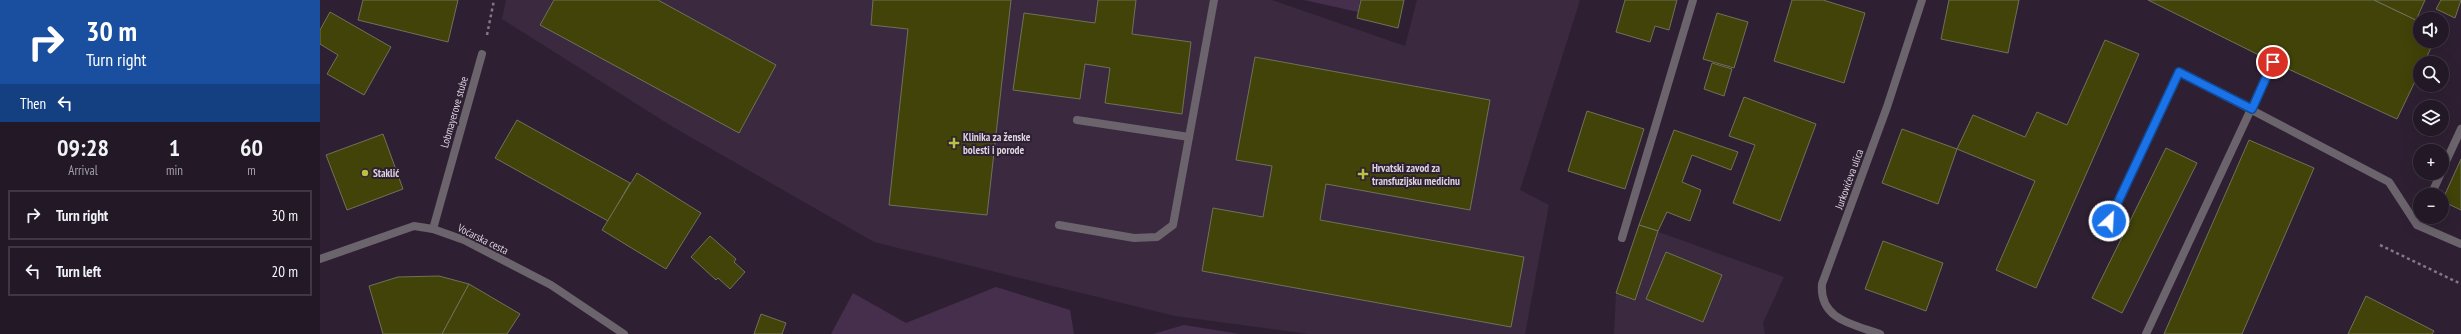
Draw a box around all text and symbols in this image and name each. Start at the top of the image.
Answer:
text: 30 m [86,12,137,49]
map controls [2413,12,2449,224]
button: sound [2413,12,2449,48]
icon: right [20,16,72,68]
pin [2256,45,2290,79]
text: Turn right [86,48,146,71]
icon: arrive [2262,51,2284,73]
button: search [2413,56,2449,92]
street label: Lobmayerove stube [437,74,471,149]
icon: left [54,92,76,114]
text: Then [20,94,46,113]
button: layers [2413,100,2449,136]
place label: Klinika za ženske bolesti i porode [963,130,1031,157]
text: 09:28 [57,132,109,163]
text: 1 [169,132,180,163]
text: 60 [240,132,263,163]
marker: Klinika za ženske bolesti i porode [948,137,960,149]
button: + [2413,144,2449,180]
street label: Jurkovićeva ulica [1831,147,1866,212]
place label: Hrvatski zavod za transfuzijsku medicinu [1372,161,1460,188]
text: Arrival [68,162,98,179]
text: min [166,162,183,179]
text: m [247,162,256,179]
place label: Staklić [373,166,399,180]
marker: Staklić [360,168,370,178]
marker: Hrvatski zavod za transfuzijsku medicinu [1357,168,1369,180]
button: − [2413,188,2449,224]
position arrow [2088,200,2130,242]
icon: right [22,204,44,226]
text: Turn right [56,206,108,225]
text: 30 m [272,206,298,225]
street label: Voćarska cesta [454,220,511,257]
icon: left [22,260,44,282]
text: Turn left [56,262,101,281]
text: 20 m [272,262,298,281]

